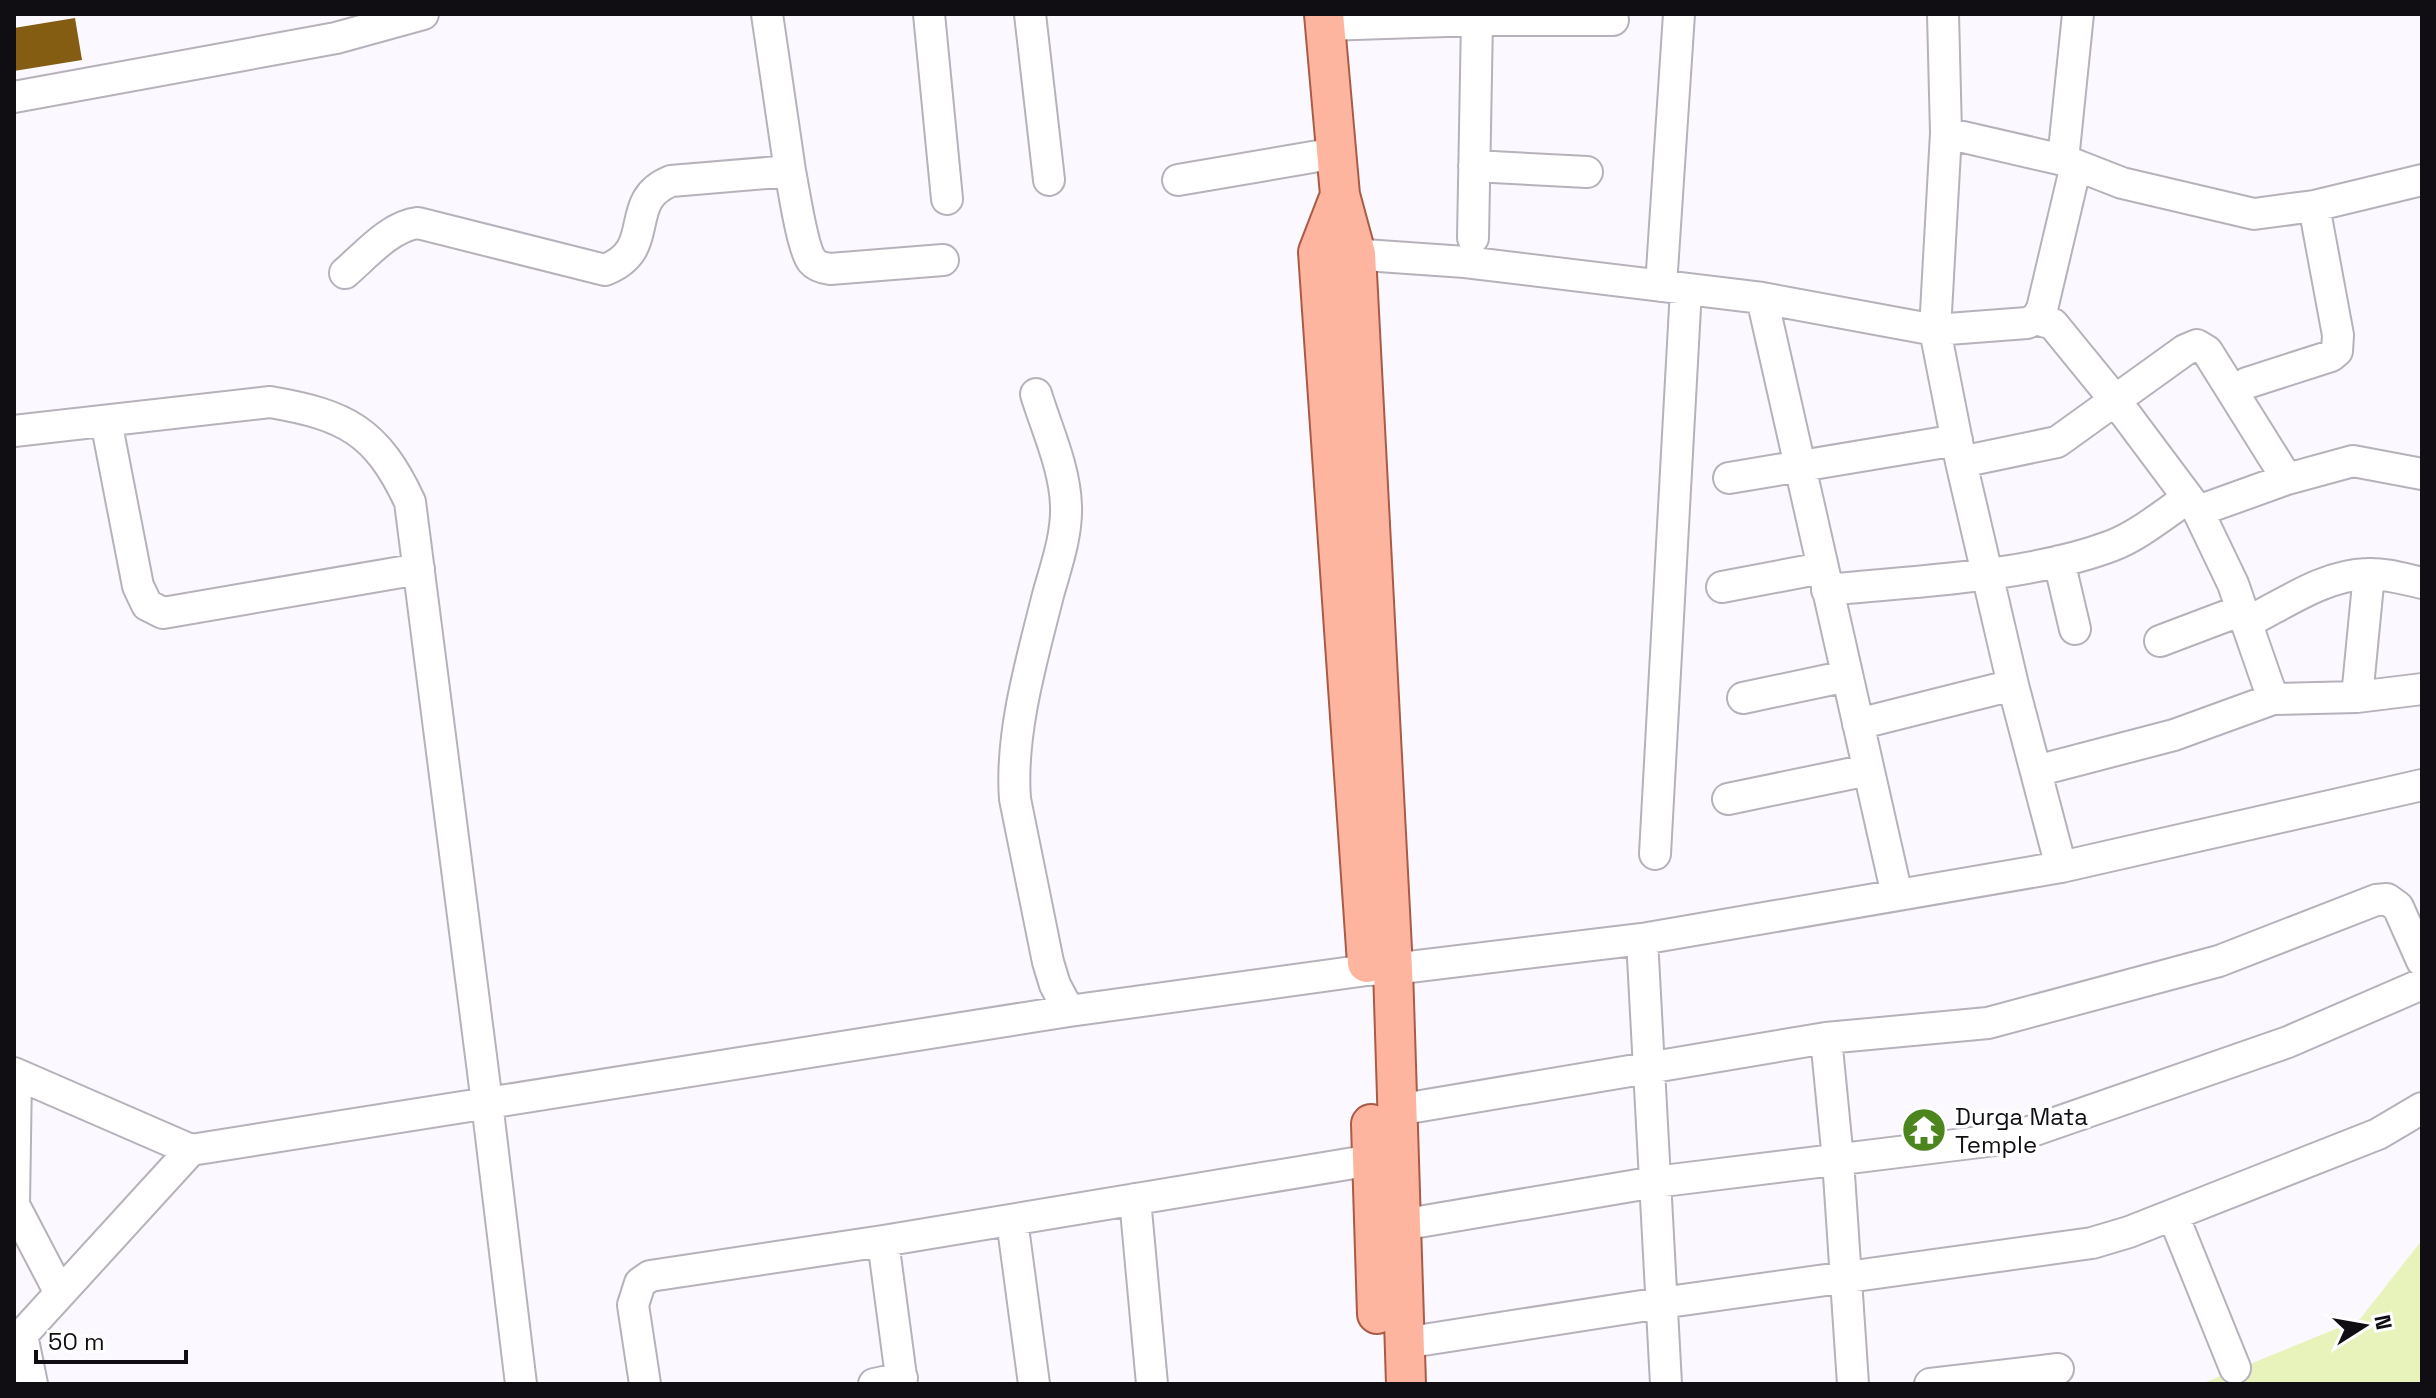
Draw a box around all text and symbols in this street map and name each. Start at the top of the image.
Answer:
place label: Durga Mata Temple [1955,1101,2088,1160]
temple icon: Durga Mata Temple [1900,1106,1948,1154]
north arrow [2324,1286,2404,1366]
text: N [2368,1312,2399,1332]
scale bar [36,1314,186,1364]
text: 50 m [48,1326,105,1357]

